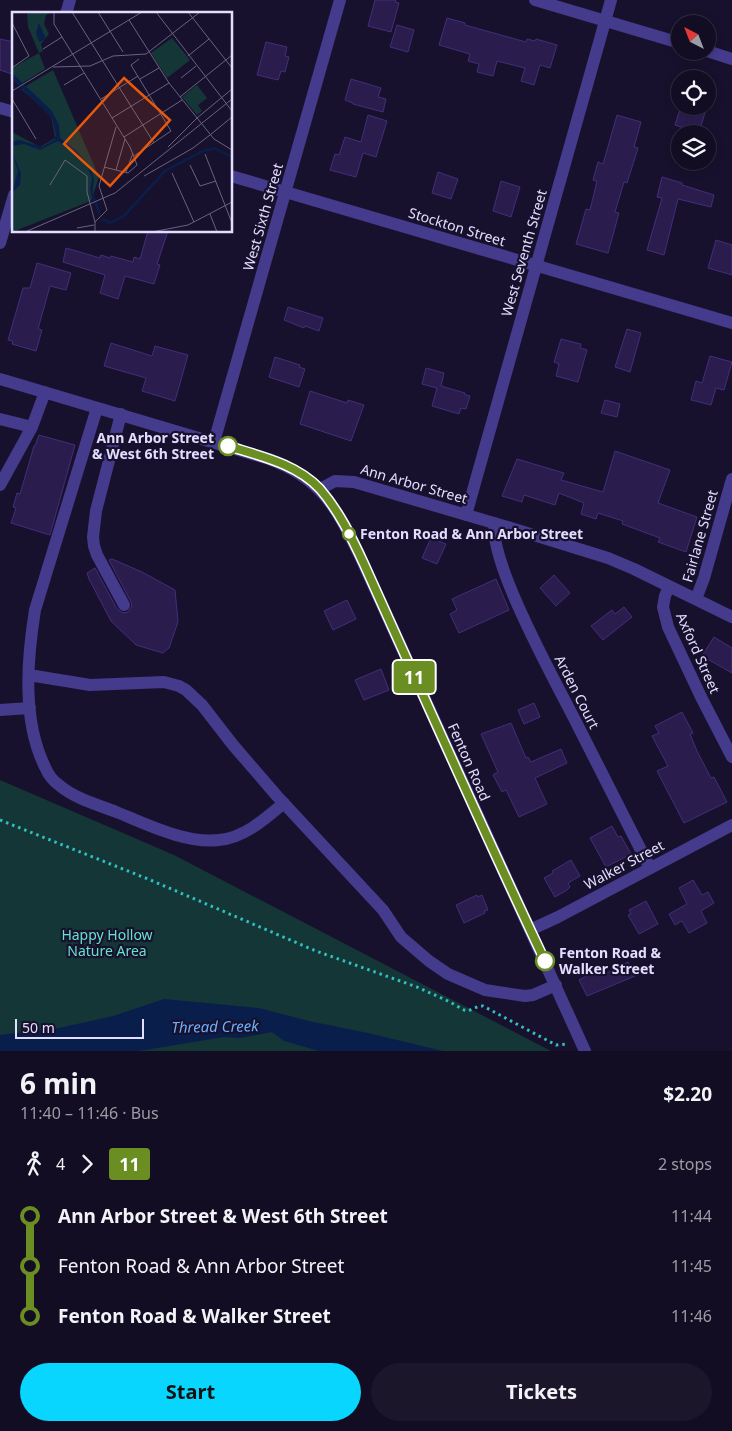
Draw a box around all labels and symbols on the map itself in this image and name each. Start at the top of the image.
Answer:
inset map [12,12,232,232]
north arrow [671,15,716,60]
street label: West Sixth Street [238,161,287,273]
street label: West Seventh Street [496,187,551,319]
street label: Stockton Street [406,203,508,250]
place label: Ann Arbor Street & West 6th Street [92,428,214,463]
marker: Ann Arbor Street & West 6th Street [218,436,238,456]
street label: Ann Arbor Street [359,459,470,508]
street label: Fairlane Street [677,487,722,584]
place label: Fenton Road & Ann Arbor Street [360,524,583,543]
marker: Fenton Road & Ann Arbor Street [342,527,356,541]
street label: Axford Street [672,609,725,696]
street label: Arden Court [551,652,604,732]
line badge: 11 [392,661,436,693]
street label: Fenton Road [444,720,495,804]
street label: Walker Street [580,835,667,894]
park label: Happy Hollow Nature Area [61,925,153,960]
place label: Fenton Road & Walker Street [559,943,662,978]
marker: Fenton Road & Walker Street [535,951,555,971]
water label: Thread Creek [171,1015,259,1037]
scale bar [15,1016,144,1039]

